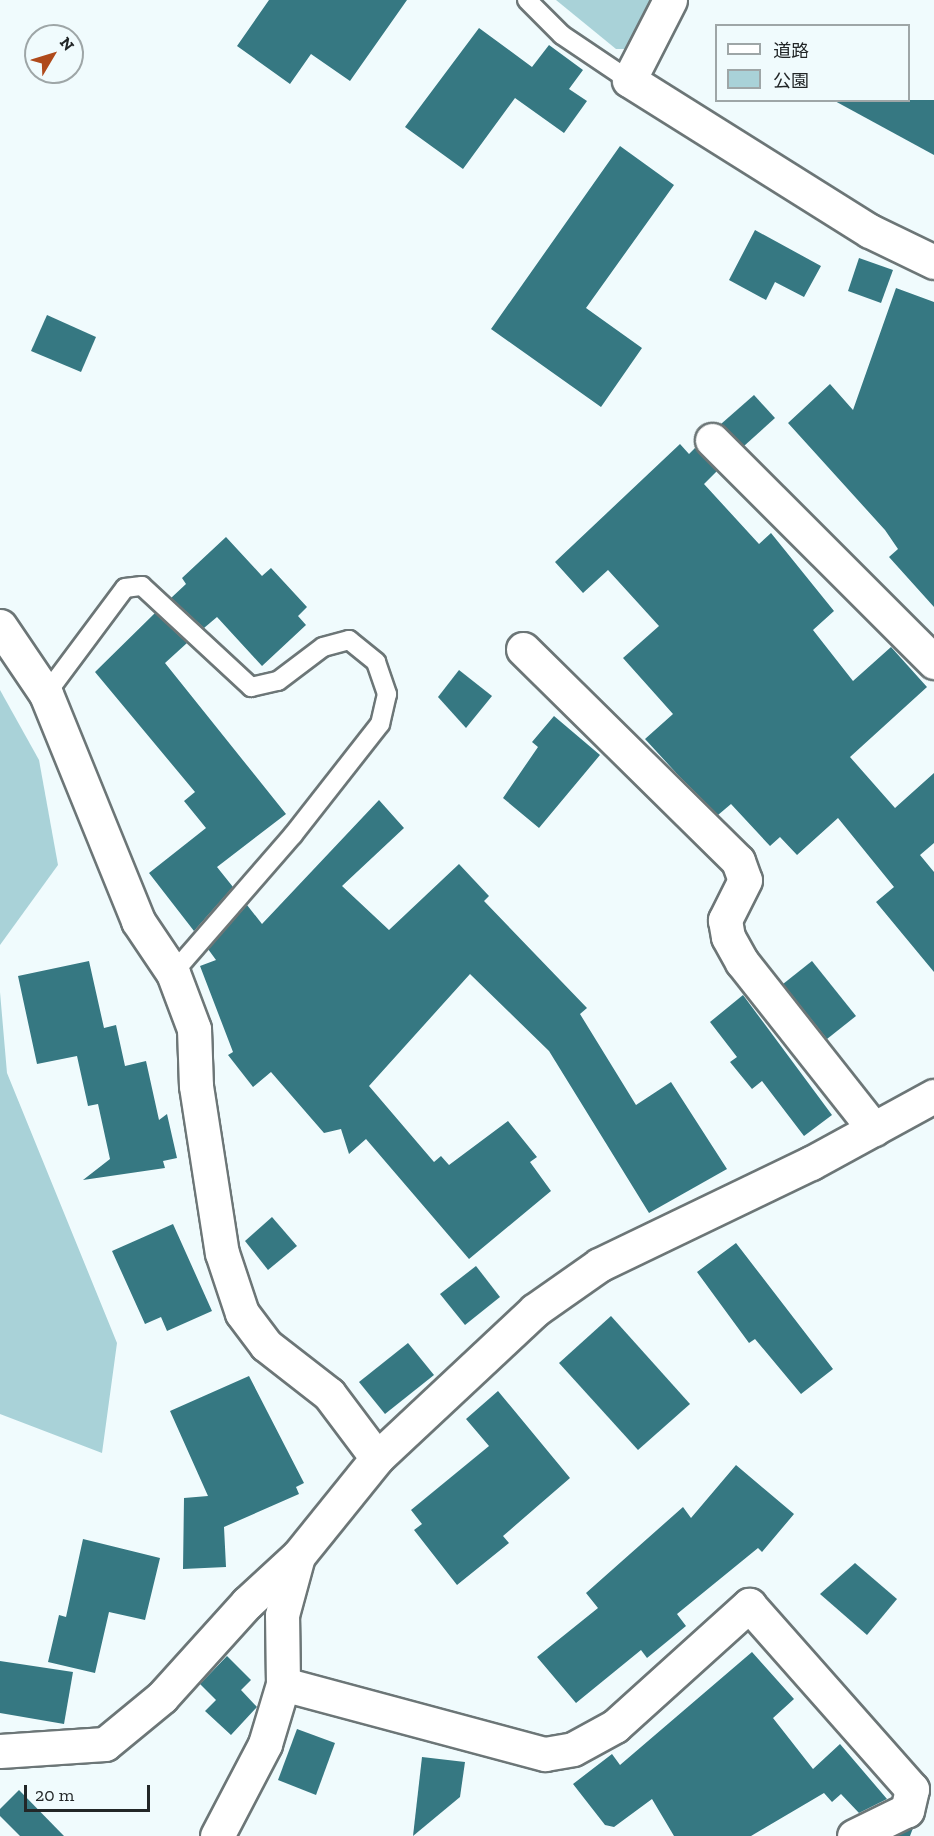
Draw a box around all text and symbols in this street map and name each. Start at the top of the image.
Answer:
north arrow [24,24,84,84]
legend [715,24,910,102]
text: N [56,33,78,54]
text: 道路 [773,40,809,62]
text: 公園 [773,70,809,92]
scale bar [27,1773,153,1811]
text: 20 m [35,1784,74,1806]

